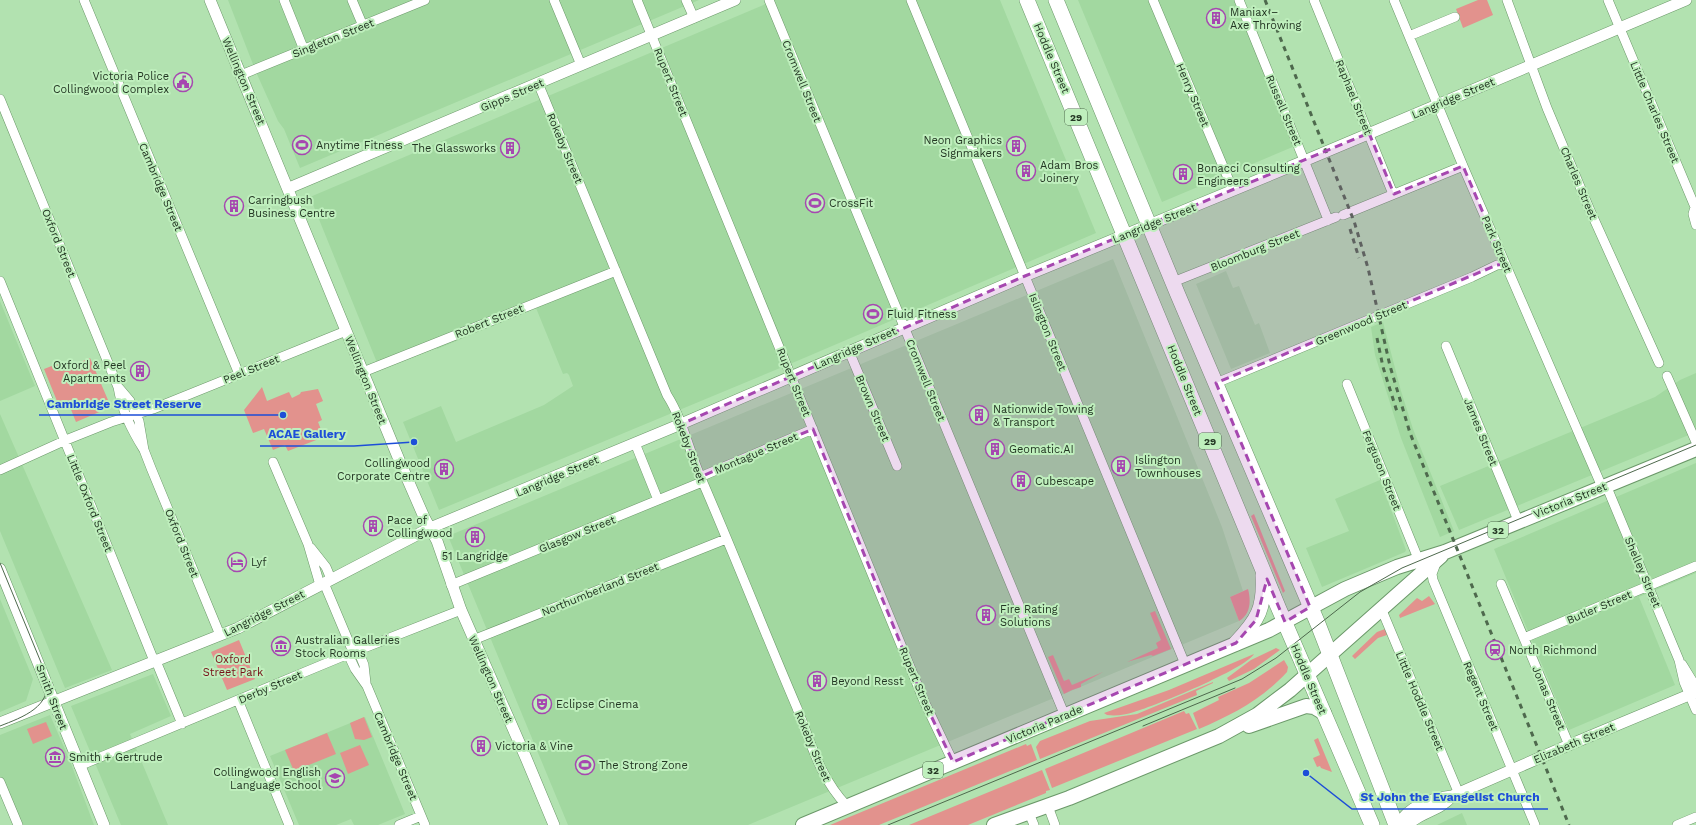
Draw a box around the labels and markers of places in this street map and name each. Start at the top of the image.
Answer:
place label: Maniax – Axe Throwing [1230,6,1302,32]
building icon: Maniax – Axe Throwing [1205,7,1227,29]
place label: Victoria Police Collingwood Complex [53,70,169,96]
public building icon: Victoria Police Collingwood Complex [172,71,194,93]
sports icon: Anytime Fitness [291,134,313,156]
place label: Neon Graphics Signmakers [923,134,1002,160]
building icon: Neon Graphics Signmakers [1005,135,1027,157]
building icon: The Glassworks [499,137,521,159]
place label: Anytime Fitness [316,139,403,152]
place label: The Glassworks [412,142,496,155]
place label: Adam Bros Joinery [1040,159,1099,185]
building icon: Adam Bros Joinery [1015,160,1037,182]
place label: Bonacci Consulting Engineers [1197,162,1300,188]
building icon: Bonacci Consulting Engineers [1172,163,1194,185]
sports icon: CrossFit [804,192,826,214]
place label: Carringbush Business Centre [248,194,335,220]
building icon: Carringbush Business Centre [223,195,245,217]
place label: CrossFit [829,197,874,210]
sports icon: Fluid Fitness [862,303,884,325]
place label: Fluid Fitness [887,308,957,321]
place label: Oxford & Peel Apartments [53,359,127,385]
building icon: Oxford & Peel Apartments [129,360,151,382]
callout: Cambridge Street Reserve [39,391,210,415]
place label: Nationwide Towing & Transport [993,403,1093,429]
building icon: Nationwide Towing & Transport [968,404,990,426]
callout: ACAE Gallery [260,422,354,446]
building icon: Geomatic.AI [984,438,1006,460]
place label: Geomatic.AI [1009,443,1074,456]
place label: Islington Townhouses [1135,454,1201,480]
building icon: Islington Townhouses [1110,455,1132,477]
place label: Collingwood Corporate Centre [337,457,430,483]
building icon: Collingwood Corporate Centre [433,458,455,480]
building icon: Cubescape [1010,470,1032,492]
place label: Cubescape [1035,475,1094,488]
place label: Pace of Collingwood [387,514,452,540]
building icon: Pace of Collingwood [362,515,384,537]
building icon: 51 Langridge [464,526,486,548]
place label: 51 Langridge [442,550,508,563]
hotel icon: Lyf [226,551,248,573]
place label: Lyf [251,556,267,569]
place label: Fire Rating Solutions [1000,603,1058,629]
building icon: Fire Rating Solutions [975,604,997,626]
place label: Australian Galleries Stock Rooms [295,634,400,660]
museum icon: Australian Galleries Stock Rooms [270,635,292,657]
station icon: North Richmond [1484,639,1506,661]
place label: North Richmond [1509,644,1597,657]
building icon: Beyond Resst [806,670,828,692]
place label: Beyond Resst [831,675,904,688]
theatre icon: Eclipse Cinema [531,693,553,715]
place label: Eclipse Cinema [556,698,638,711]
building icon: Victoria & Vine [470,735,492,757]
place label: Victoria & Vine [495,740,573,753]
museum icon: Smith + Gertrude [44,746,66,768]
place label: Smith + Gertrude [69,751,163,764]
sports icon: The Strong Zone [574,754,596,776]
place label: The Strong Zone [599,759,688,772]
place label: Collingwood English Language School [213,766,322,792]
school or university icon: Collingwood English Language School [324,767,346,789]
callout: St John the Evangelist Church [1352,785,1548,809]

